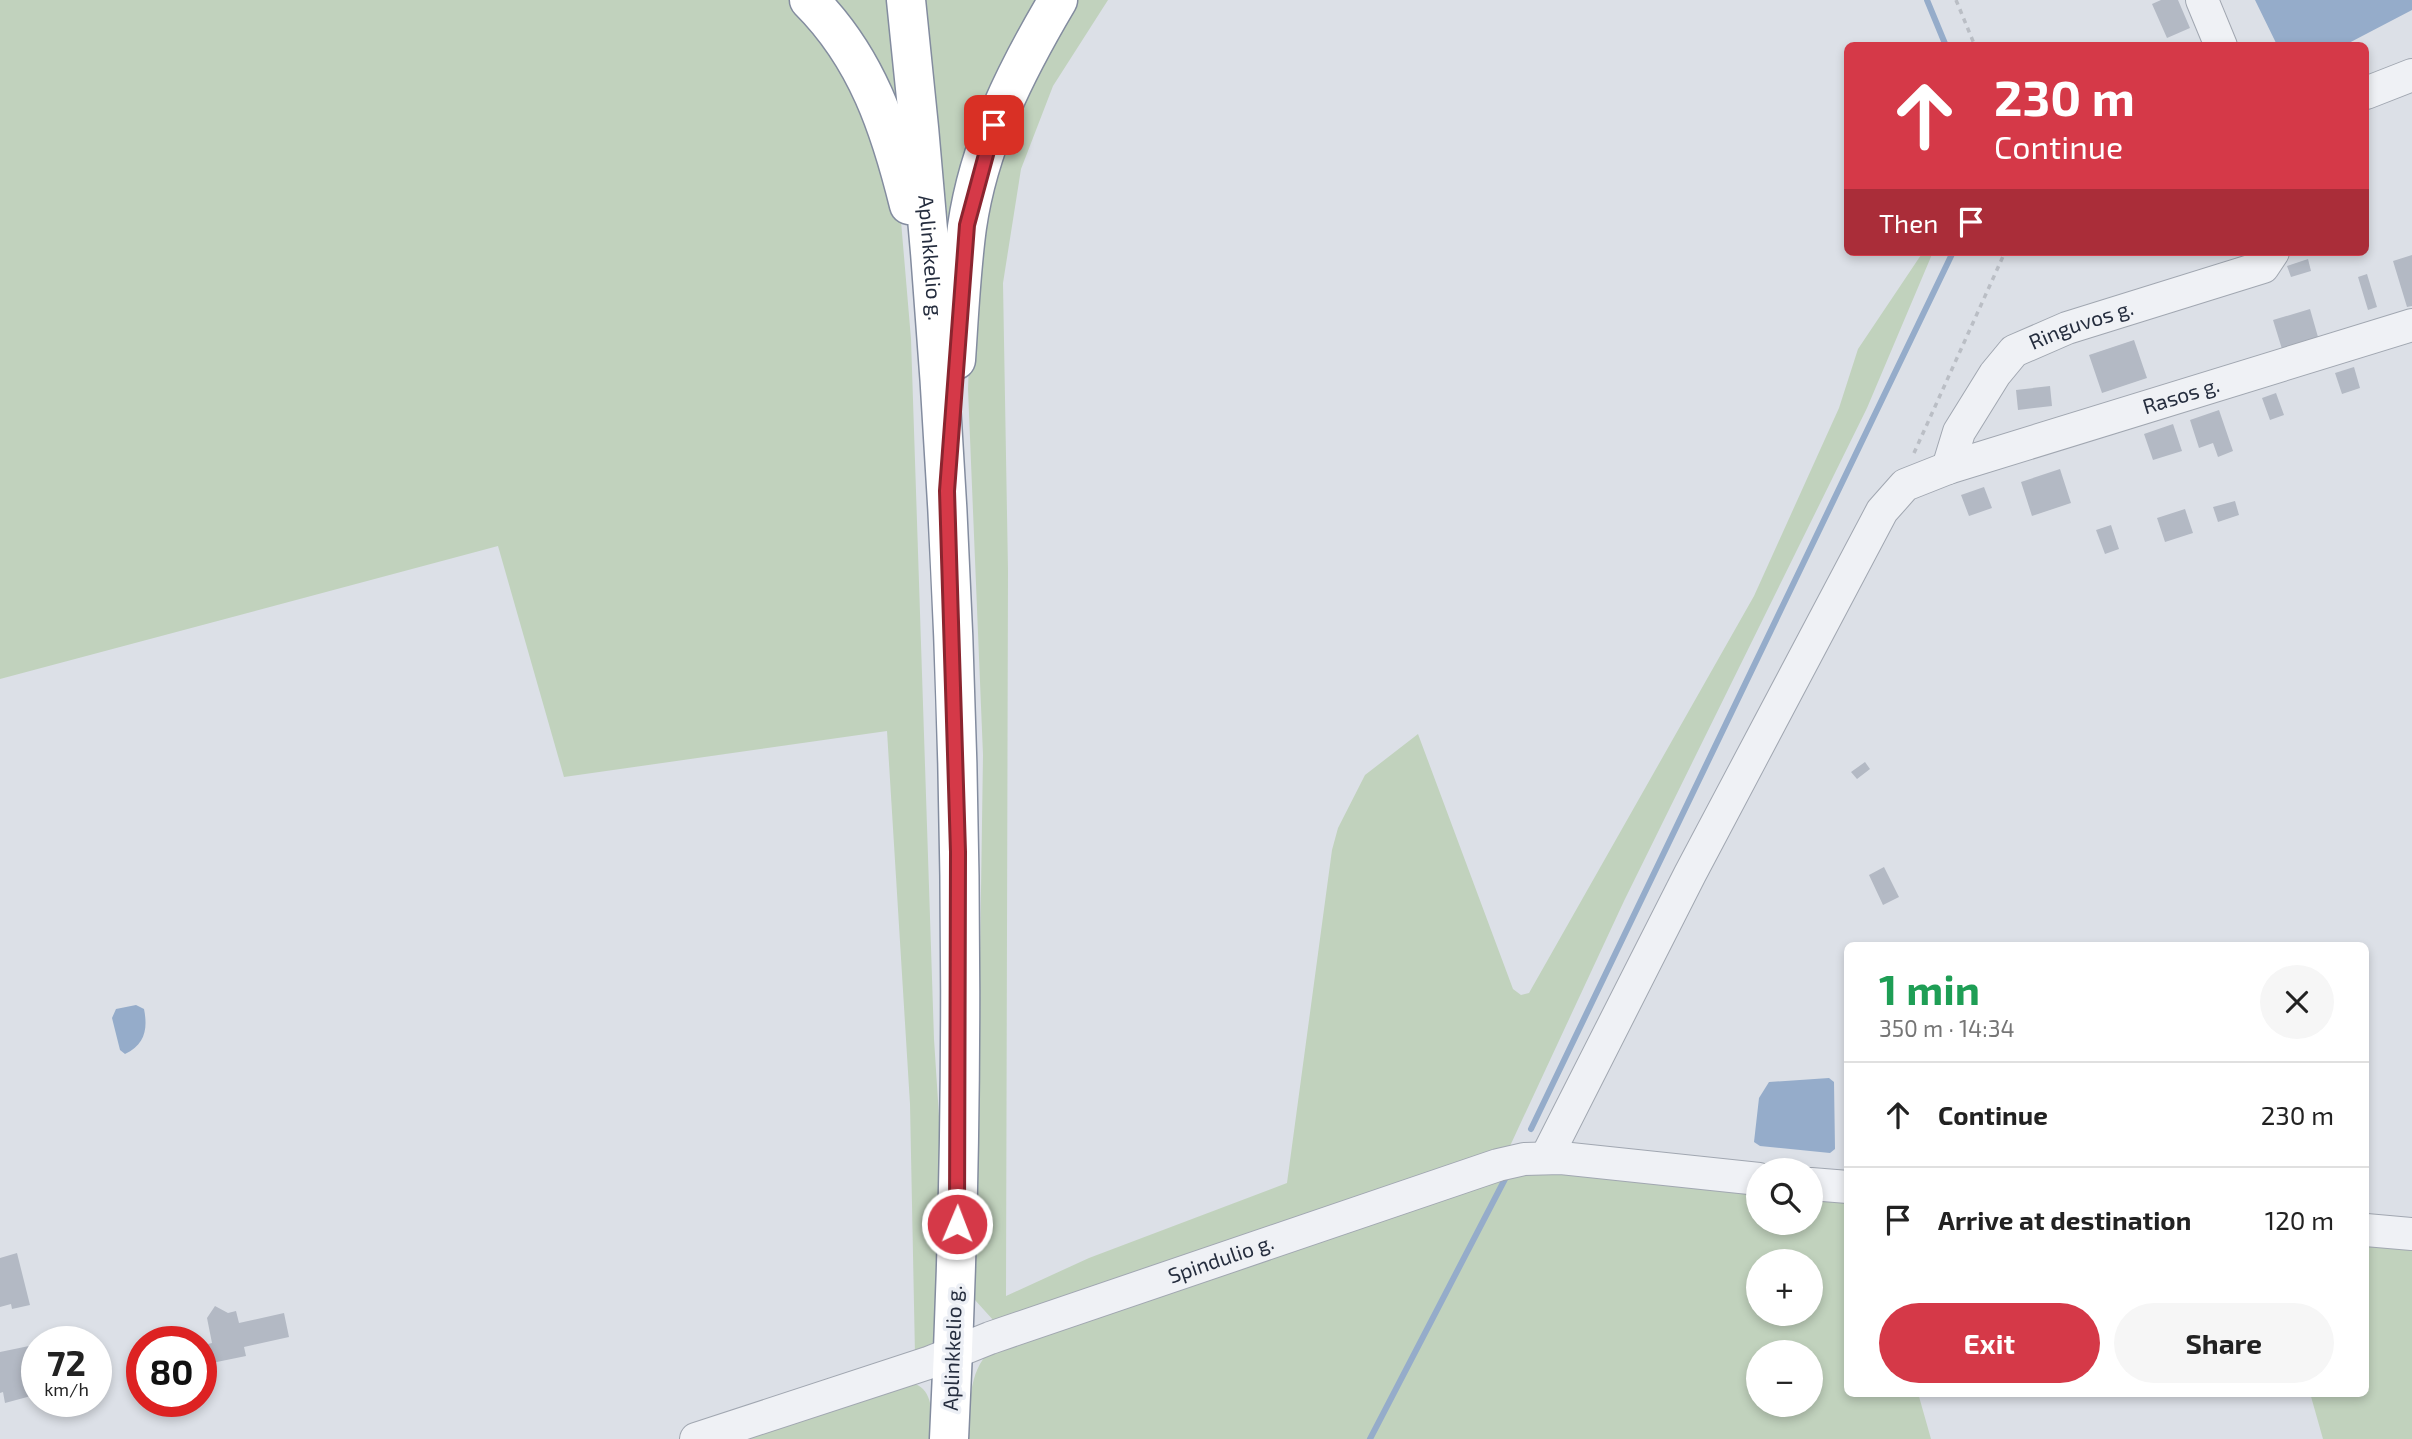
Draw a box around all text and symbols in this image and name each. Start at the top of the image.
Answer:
text: 230 m [1994,67,2135,126]
icon: ahead [1879,70,1970,161]
pin [964,95,1024,155]
icon: arrive [975,106,1013,144]
text: Continue [1994,127,2123,165]
street label: Aplinkkelio g. [914,194,949,321]
icon: arrive [1952,203,1990,241]
text: Then [1879,207,1938,238]
street label: Ringuvos g. [2025,294,2136,354]
street label: Rasos g. [2139,371,2222,418]
text: 1 min [1879,963,1980,1013]
button: close [2260,965,2334,1039]
text: 350 m · 14:34 [1879,1014,2015,1042]
icon: ahead [1879,1096,1917,1134]
text: Continue [1938,1099,2048,1130]
text: 230 m [2261,1099,2334,1130]
map controls [1746,1158,1823,1417]
button: search [1746,1158,1823,1235]
position arrow [920,1187,994,1261]
icon: arrive [1879,1201,1917,1239]
text: Arrive at destination [1938,1204,2191,1235]
text: 120 m [2265,1204,2334,1235]
street label: Spindulio g. [1164,1228,1277,1287]
button: + [1746,1249,1823,1326]
street label: Aplinkkelio g. [937,1285,966,1411]
button: Exit [1879,1303,2100,1383]
button: Share [2114,1303,2334,1383]
speed limit sign: 80 [126,1326,217,1417]
button: − [1746,1340,1823,1417]
text: 72 [47,1341,86,1383]
text: km/h [44,1378,89,1400]

